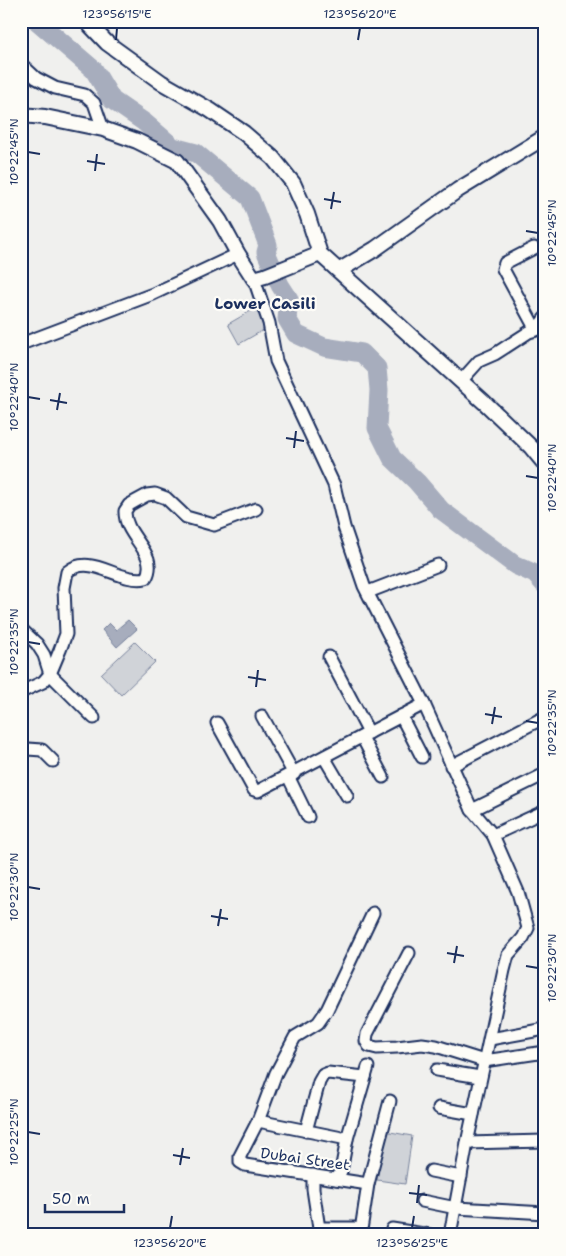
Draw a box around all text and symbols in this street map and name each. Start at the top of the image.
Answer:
text: 123°56'15"E [82,6,152,22]
text: 123°56'20"E [323,6,397,22]
text: 10°22'45"N [6,118,22,186]
text: 10°22'45"N [544,199,560,267]
district label: Lower Casili [214,293,316,314]
text: 10°22'40"N [6,363,22,431]
text: 10°22'40"N [544,444,560,512]
text: 10°22'35"N [6,608,22,676]
text: 10°22'35"N [544,689,560,757]
text: 10°22'30"N [6,853,22,921]
text: 10°22'30"N [544,934,560,1002]
text: 10°22'25"N [6,1098,22,1166]
street label: Dubai Street [259,1143,351,1175]
scale bar [45,1181,124,1213]
text: 50 m [52,1189,90,1209]
text: 123°56'20"E [133,1235,207,1251]
text: 123°56'25"E [376,1235,448,1251]

